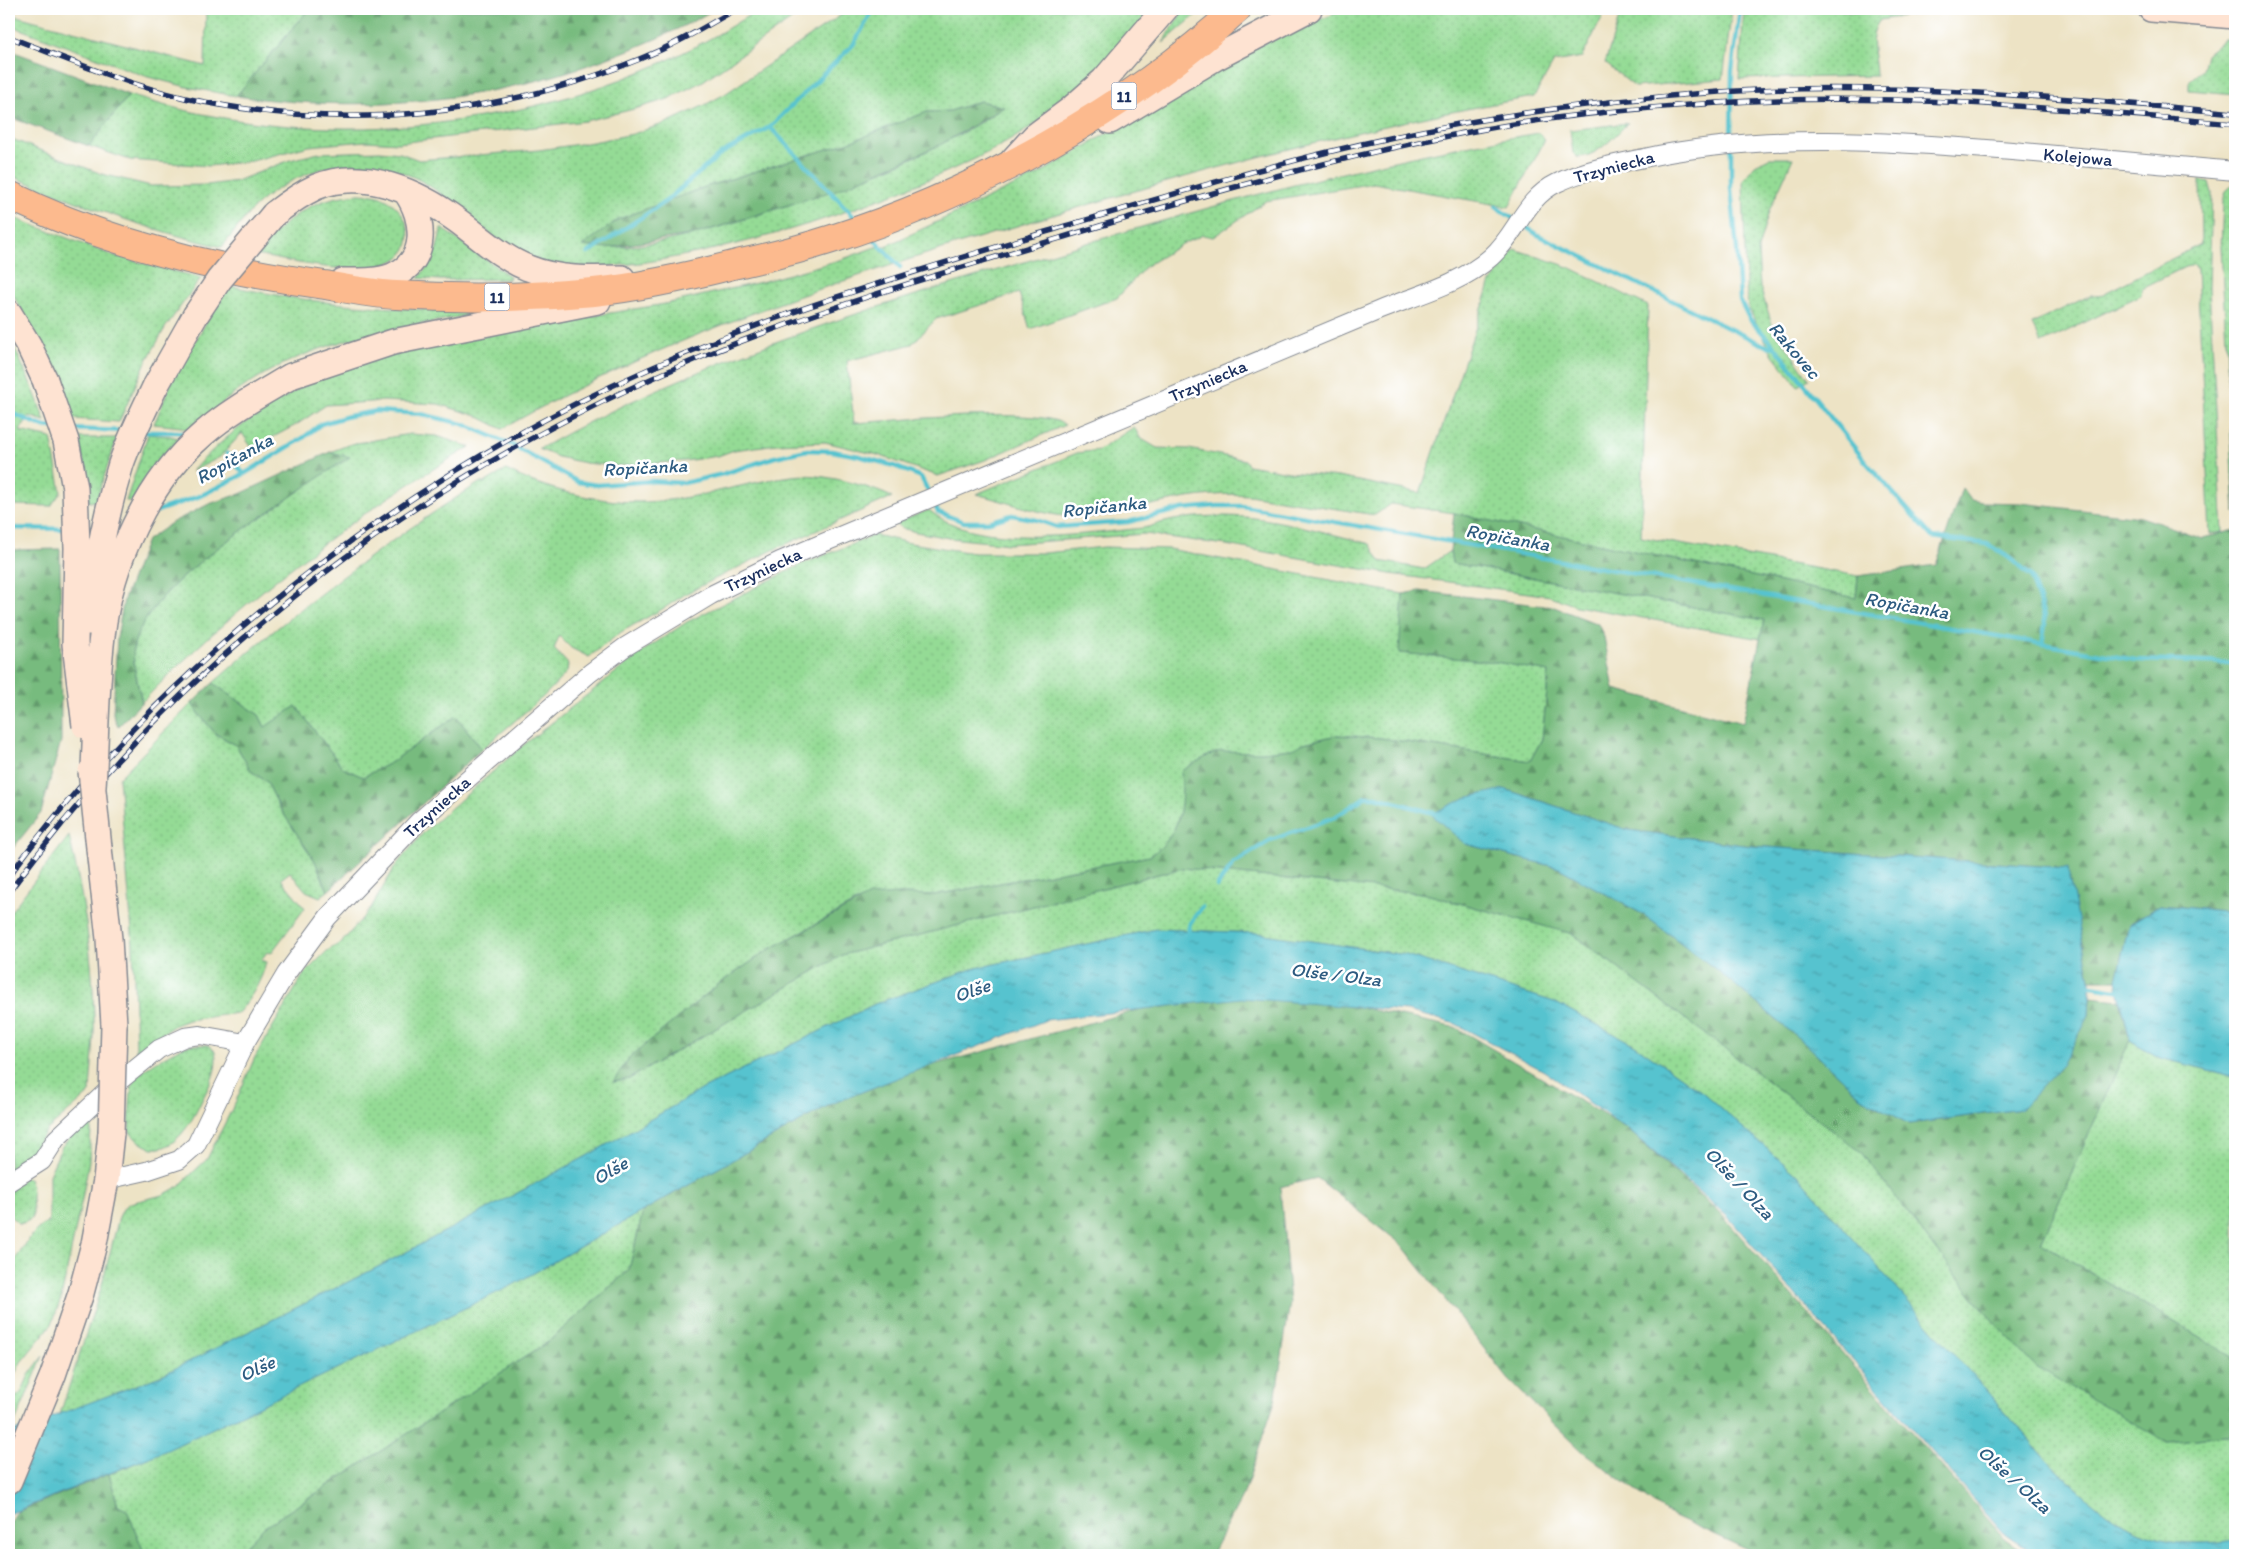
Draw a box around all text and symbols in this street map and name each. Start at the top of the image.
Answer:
road number: 11 [1112,82,1136,110]
street label: Kolejowa [2042,143,2114,171]
street label: Trzyniecka [1571,145,1657,188]
road number: 11 [484,284,510,310]
water label: Rakovec [1764,317,1826,384]
street label: Trzyniecka [1166,354,1251,407]
water label: Ropičanka [192,428,277,489]
water label: Ropičanka [602,454,688,481]
water label: Ropičanka [1061,491,1147,522]
water label: Ropičanka [1464,519,1552,556]
street label: Trzyniecka [721,542,806,597]
water label: Ropičanka [1863,587,1951,624]
street label: Trzyniecka [399,771,476,843]
water label: Olše / Olza [1289,958,1383,991]
water label: Olše [951,973,994,1007]
water label: Olše / Olza [1700,1142,1779,1225]
water label: Olše [589,1151,633,1190]
water label: Olše [236,1350,280,1387]
water label: Olše / Olza [1973,1440,2056,1518]

